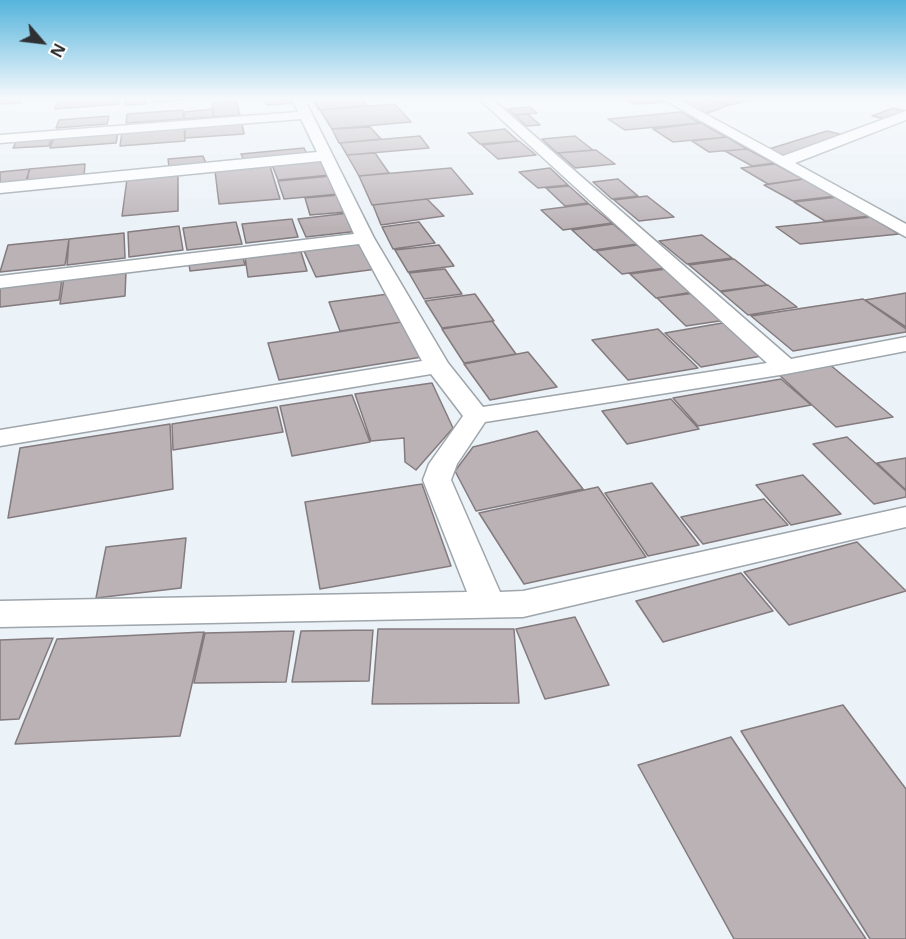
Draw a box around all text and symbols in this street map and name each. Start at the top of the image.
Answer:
north arrow [12,12,72,72]
text: N [45,40,71,61]

